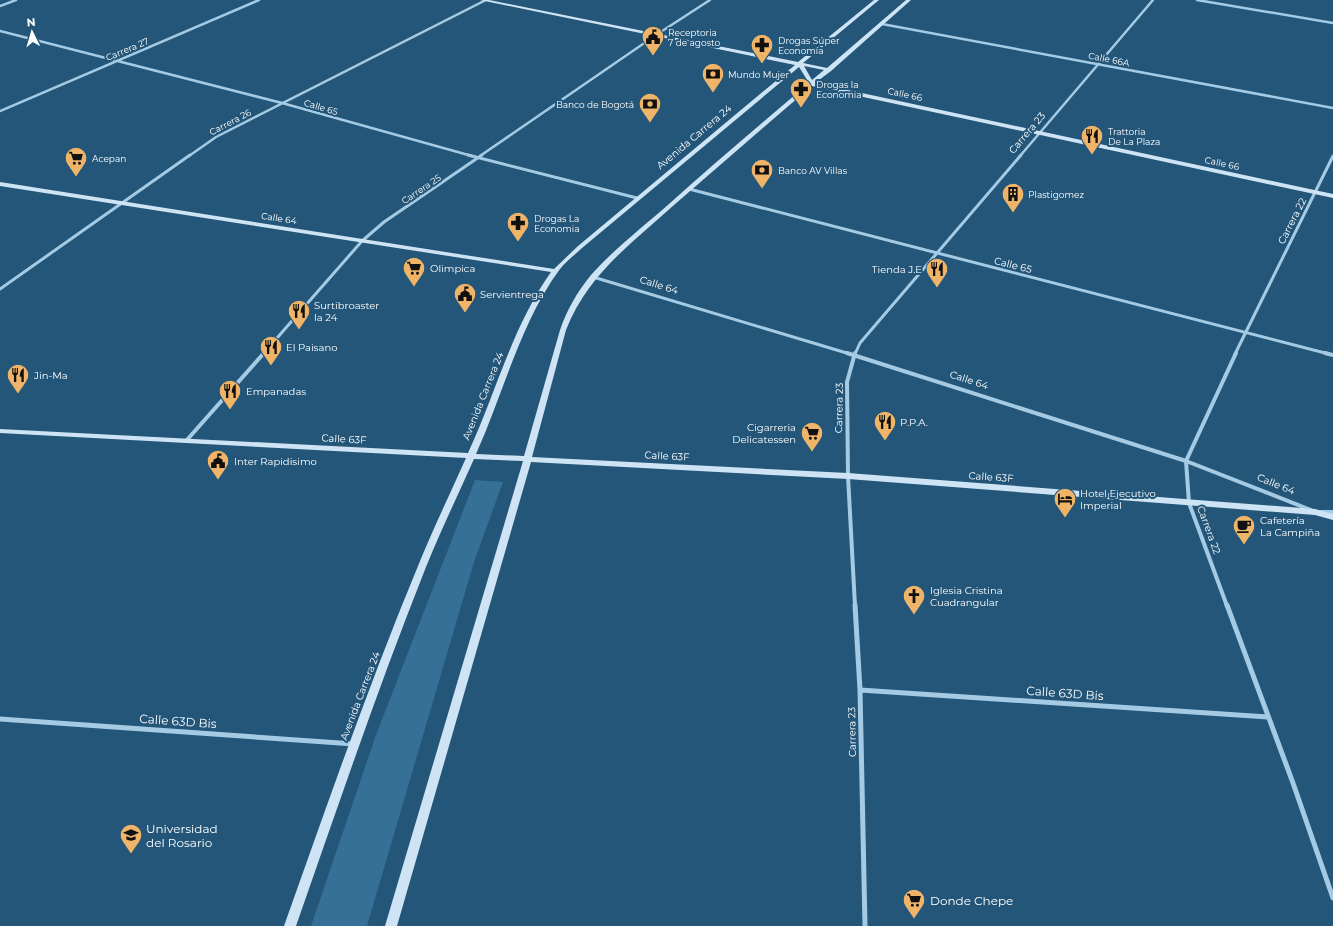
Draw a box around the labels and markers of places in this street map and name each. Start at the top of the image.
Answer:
public building icon: Receptoria 7 de agosto [640,24,666,57]
place label: Receptoria 7 de agosto [668,27,721,48]
pharmacy icon: Drogas Súper Economía [749,32,775,65]
place label: Drogas Súper Economía [778,35,840,56]
bank icon: Mundo Mujer [700,61,726,94]
place label: Mundo Mujer [728,69,789,80]
pharmacy icon: Drogas la Economia [788,76,814,109]
place label: Drogas la Economia [816,79,862,100]
bank icon: Banco de Bogotá [637,91,663,124]
place label: Banco de Bogotá [556,99,634,110]
restaurant icon: Trattoria De La Plaza [1079,123,1105,156]
place label: Trattoria De La Plaza [1108,126,1160,147]
supermarket icon: Acepan [63,145,89,178]
place label: Acepan [92,153,126,164]
bank icon: Banco AV Villas [749,157,775,190]
place label: Banco AV Villas [778,165,848,176]
building icon: Plastigomez [1000,181,1026,214]
place label: Plastigomez [1028,189,1084,200]
pharmacy icon: Drogas La Economia [505,210,531,243]
place label: Drogas La Economia [534,213,580,234]
supermarket icon: Olimpica [401,255,427,288]
restaurant icon: Tienda J.E [924,256,950,289]
place label: Olimpica [430,262,475,275]
place label: Tienda J.E [872,263,922,276]
public building icon: Servientrega [452,281,478,314]
place label: Servientrega [480,288,544,301]
restaurant icon: Surtibroaster la 24 [286,298,312,331]
place label: Surtibroaster la 24 [314,299,379,324]
restaurant icon: El Paisano [258,334,284,367]
place label: El Paisano [286,341,337,354]
restaurant icon: Jin-Ma [5,362,31,395]
place label: Jin-Ma [33,369,68,382]
restaurant icon: Empanadas [217,378,243,411]
place label: Empanadas [246,385,306,398]
restaurant icon: P.P.A. [872,409,898,442]
place label: P.P.A. [900,416,928,429]
supermarket icon: Cigarreria Delicatessen [799,420,825,453]
place label: Cigarreria Delicatessen [732,421,796,446]
public building icon: Inter Rapidisimo [205,448,231,481]
place label: Inter Rapidisimo [234,455,317,468]
hotel icon: Hotel Ejecutivo Imperial [1052,486,1078,519]
place label: Hotel Ejecutivo Imperial [1080,487,1156,512]
cafe icon: Cafetería La Campiña [1231,513,1257,546]
place label: Cafetería La Campiña [1260,514,1320,539]
church icon: Iglesia Cristina Cuadrangular [901,583,927,616]
place label: Iglesia Cristina Cuadrangular [930,584,1003,609]
place label: Universidad del Rosario [146,821,218,850]
school or university icon: Universidad del Rosario [118,822,144,855]
supermarket icon: Donde Chepe [901,887,927,920]
place label: Donde Chepe [930,893,1013,908]

